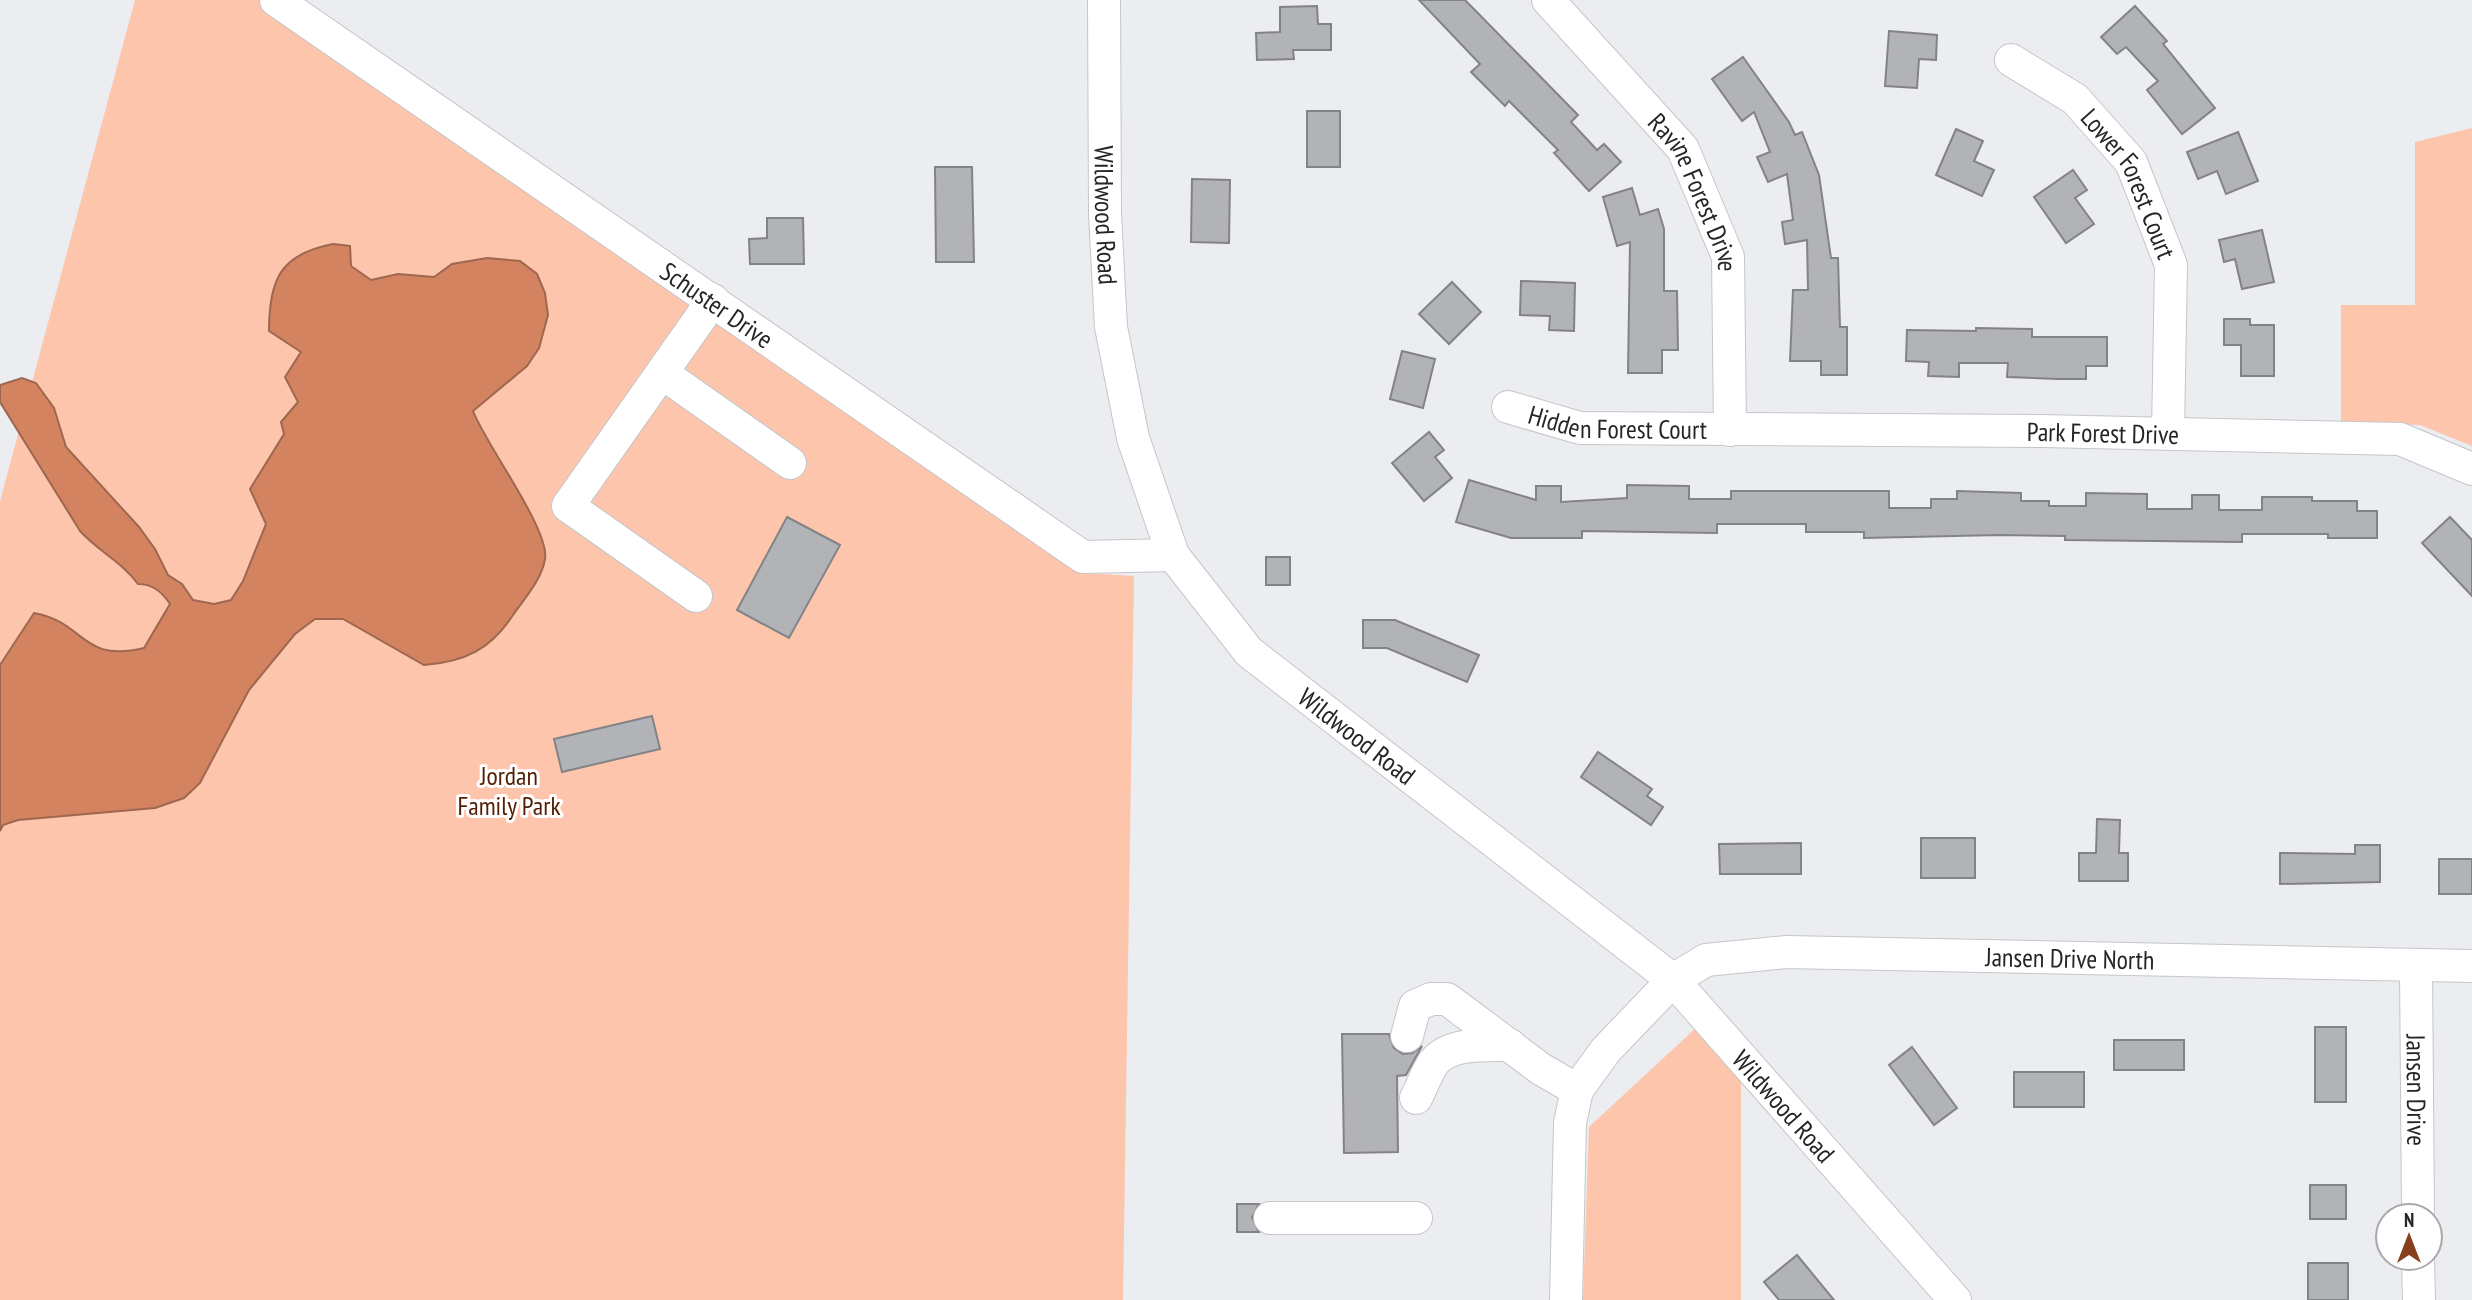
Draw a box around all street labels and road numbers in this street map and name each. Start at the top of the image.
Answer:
street label: Lower Forest Court [2074,101,2183,263]
street label: Ravine Forest Drive [1642,106,1745,272]
street label: Wildwood Road [1088,145,1125,285]
street label: Schuster Drive [654,254,780,355]
street label: Hidden Forest Court [1525,397,1707,445]
street label: Park Forest Drive [2027,414,2179,451]
street label: Wildwood Road [1292,680,1422,791]
street label: Jansen Drive North [1984,940,2155,976]
street label: Jansen Drive [2400,1033,2434,1146]
street label: Wildwood Road [1726,1043,1842,1169]

